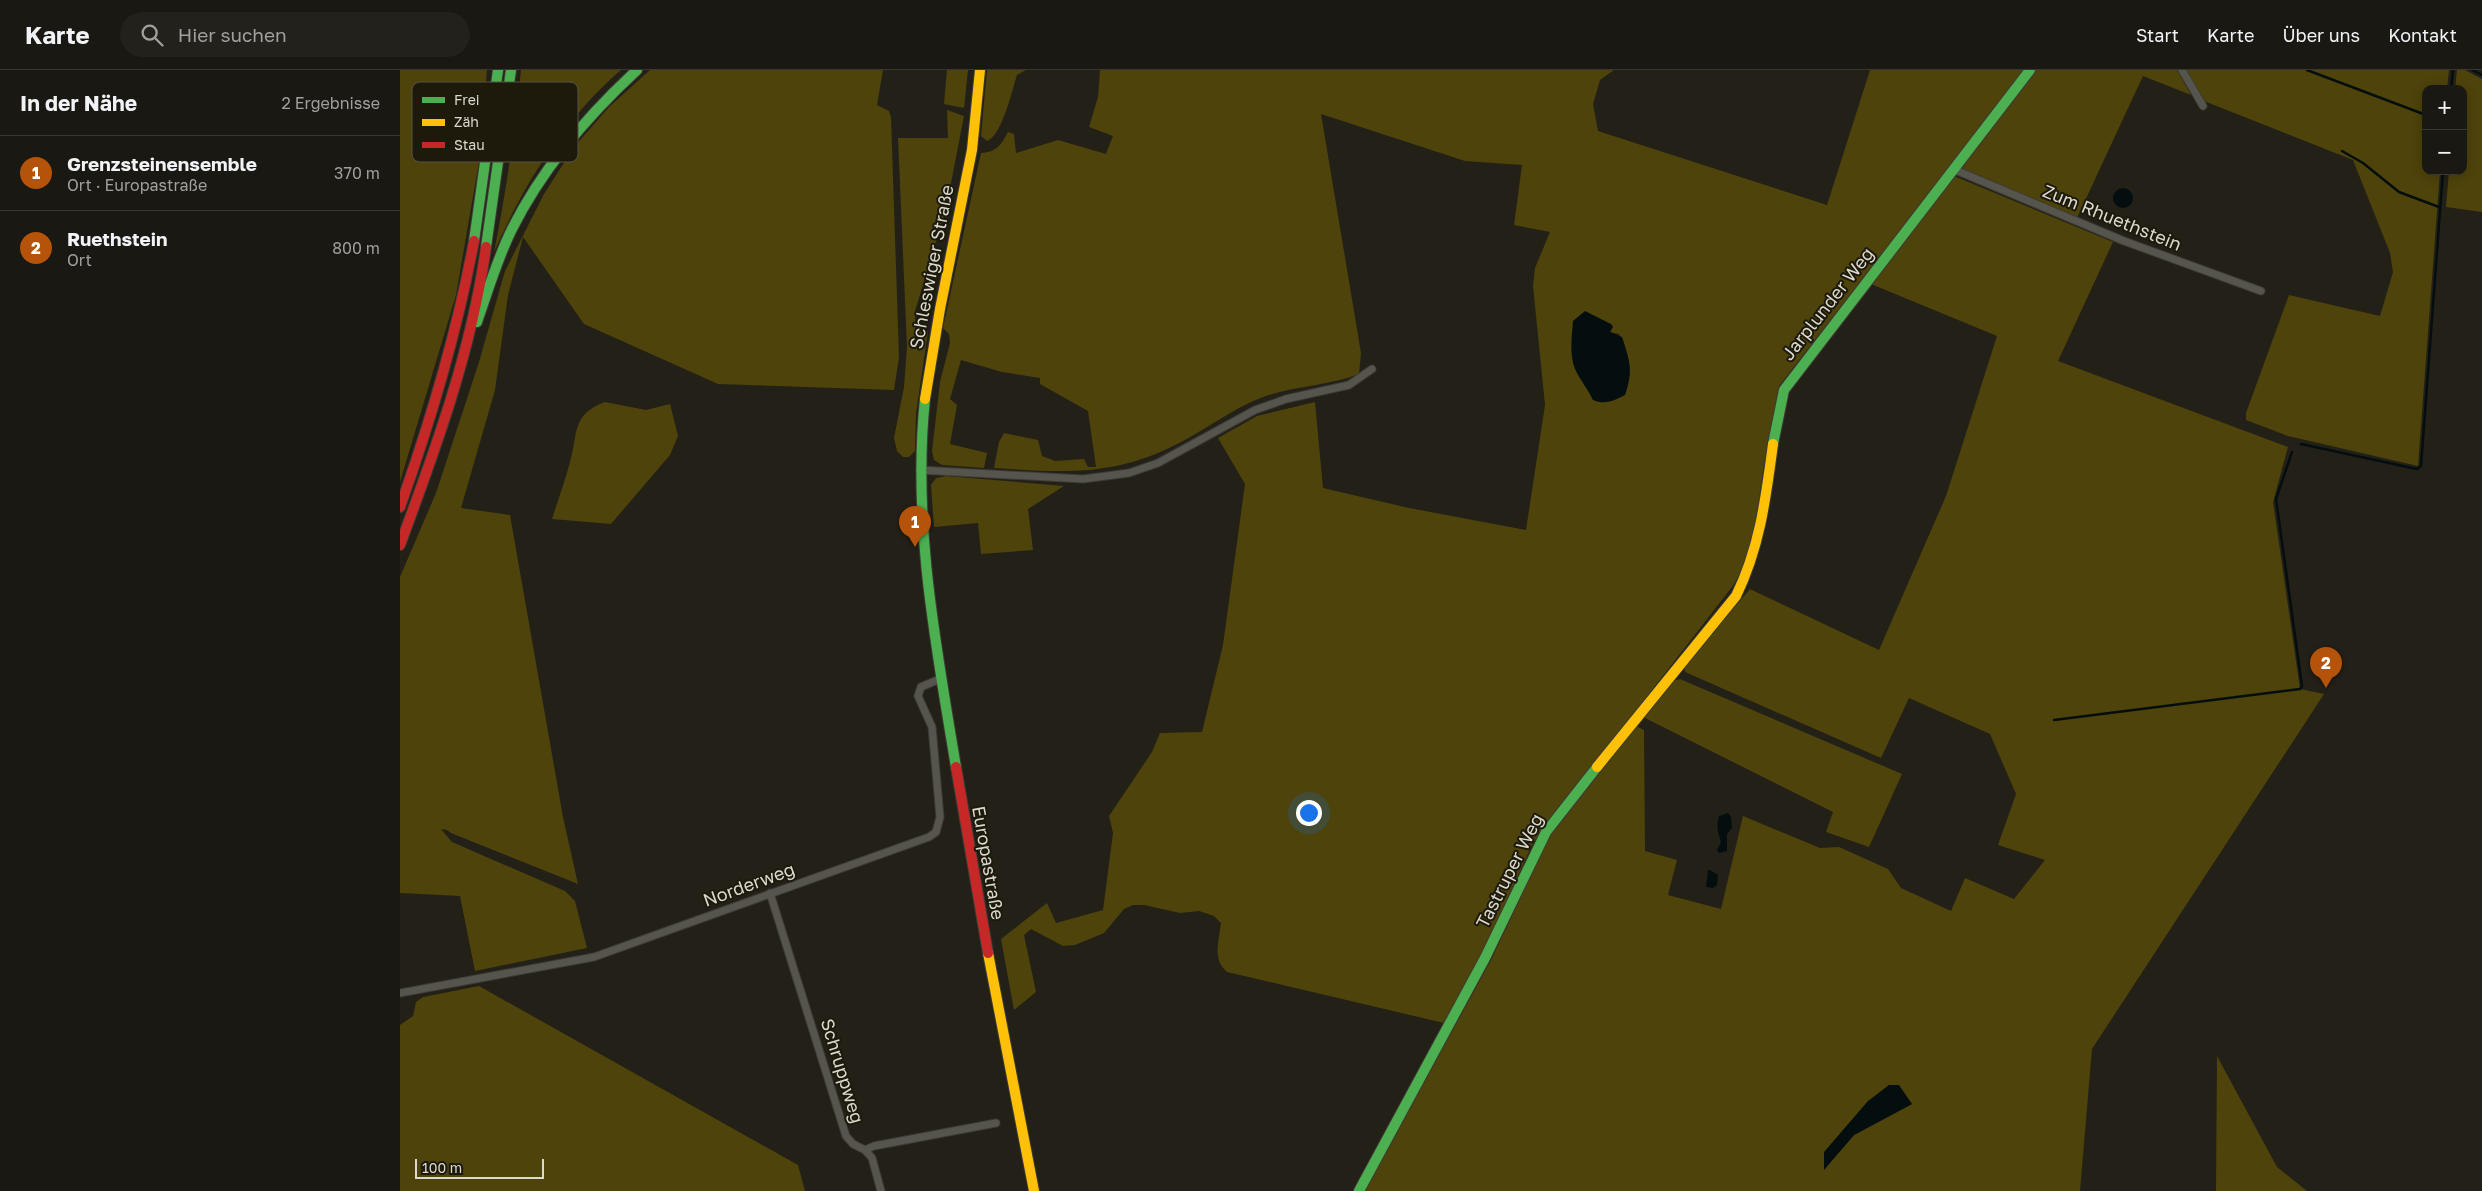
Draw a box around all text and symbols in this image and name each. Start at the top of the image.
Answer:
search box [120,12,470,57]
text: Karte [25,20,90,49]
icon: search [138,21,166,49]
text: Hier suchen [178,23,287,46]
text: Start [2136,24,2179,46]
text: Karte [2207,24,2254,46]
text: Über uns [2282,24,2360,46]
text: Kontakt [2388,24,2457,46]
legend [412,82,578,162]
map controls [2422,85,2467,175]
button: + [2422,85,2467,130]
text: In der Nähe [20,90,137,116]
text: Frei [454,91,480,108]
text: 2 Ergebnisse [282,93,380,113]
text: Zäh [454,113,479,130]
button: − [2422,130,2467,175]
text: Stau [454,136,485,153]
text: Grenzsteinensemble [67,152,257,175]
text: 1 [32,163,40,183]
text: 370 m [334,163,380,183]
text: Ort · Europastraße [67,175,207,195]
street label: Zum Rhuethstein [2040,179,2185,255]
street label: Schleswiger Straße [904,183,958,351]
text: Ruethstein [67,227,167,250]
text: 2 [31,238,41,258]
text: 800 m [332,238,380,258]
street label: Jarplunder Weg [1776,243,1878,364]
text: Ort [67,250,92,270]
pin: 1 [899,506,931,547]
pin: 2 [2310,647,2342,688]
your location [1296,800,1322,826]
street label: Europastraße [968,804,1010,922]
street label: Tastruper Weg [1471,810,1547,931]
street label: Norderweg [700,857,798,911]
street label: Schruppweg [817,1016,869,1126]
scale bar [415,1156,544,1179]
text: 100 m [422,1159,462,1176]

